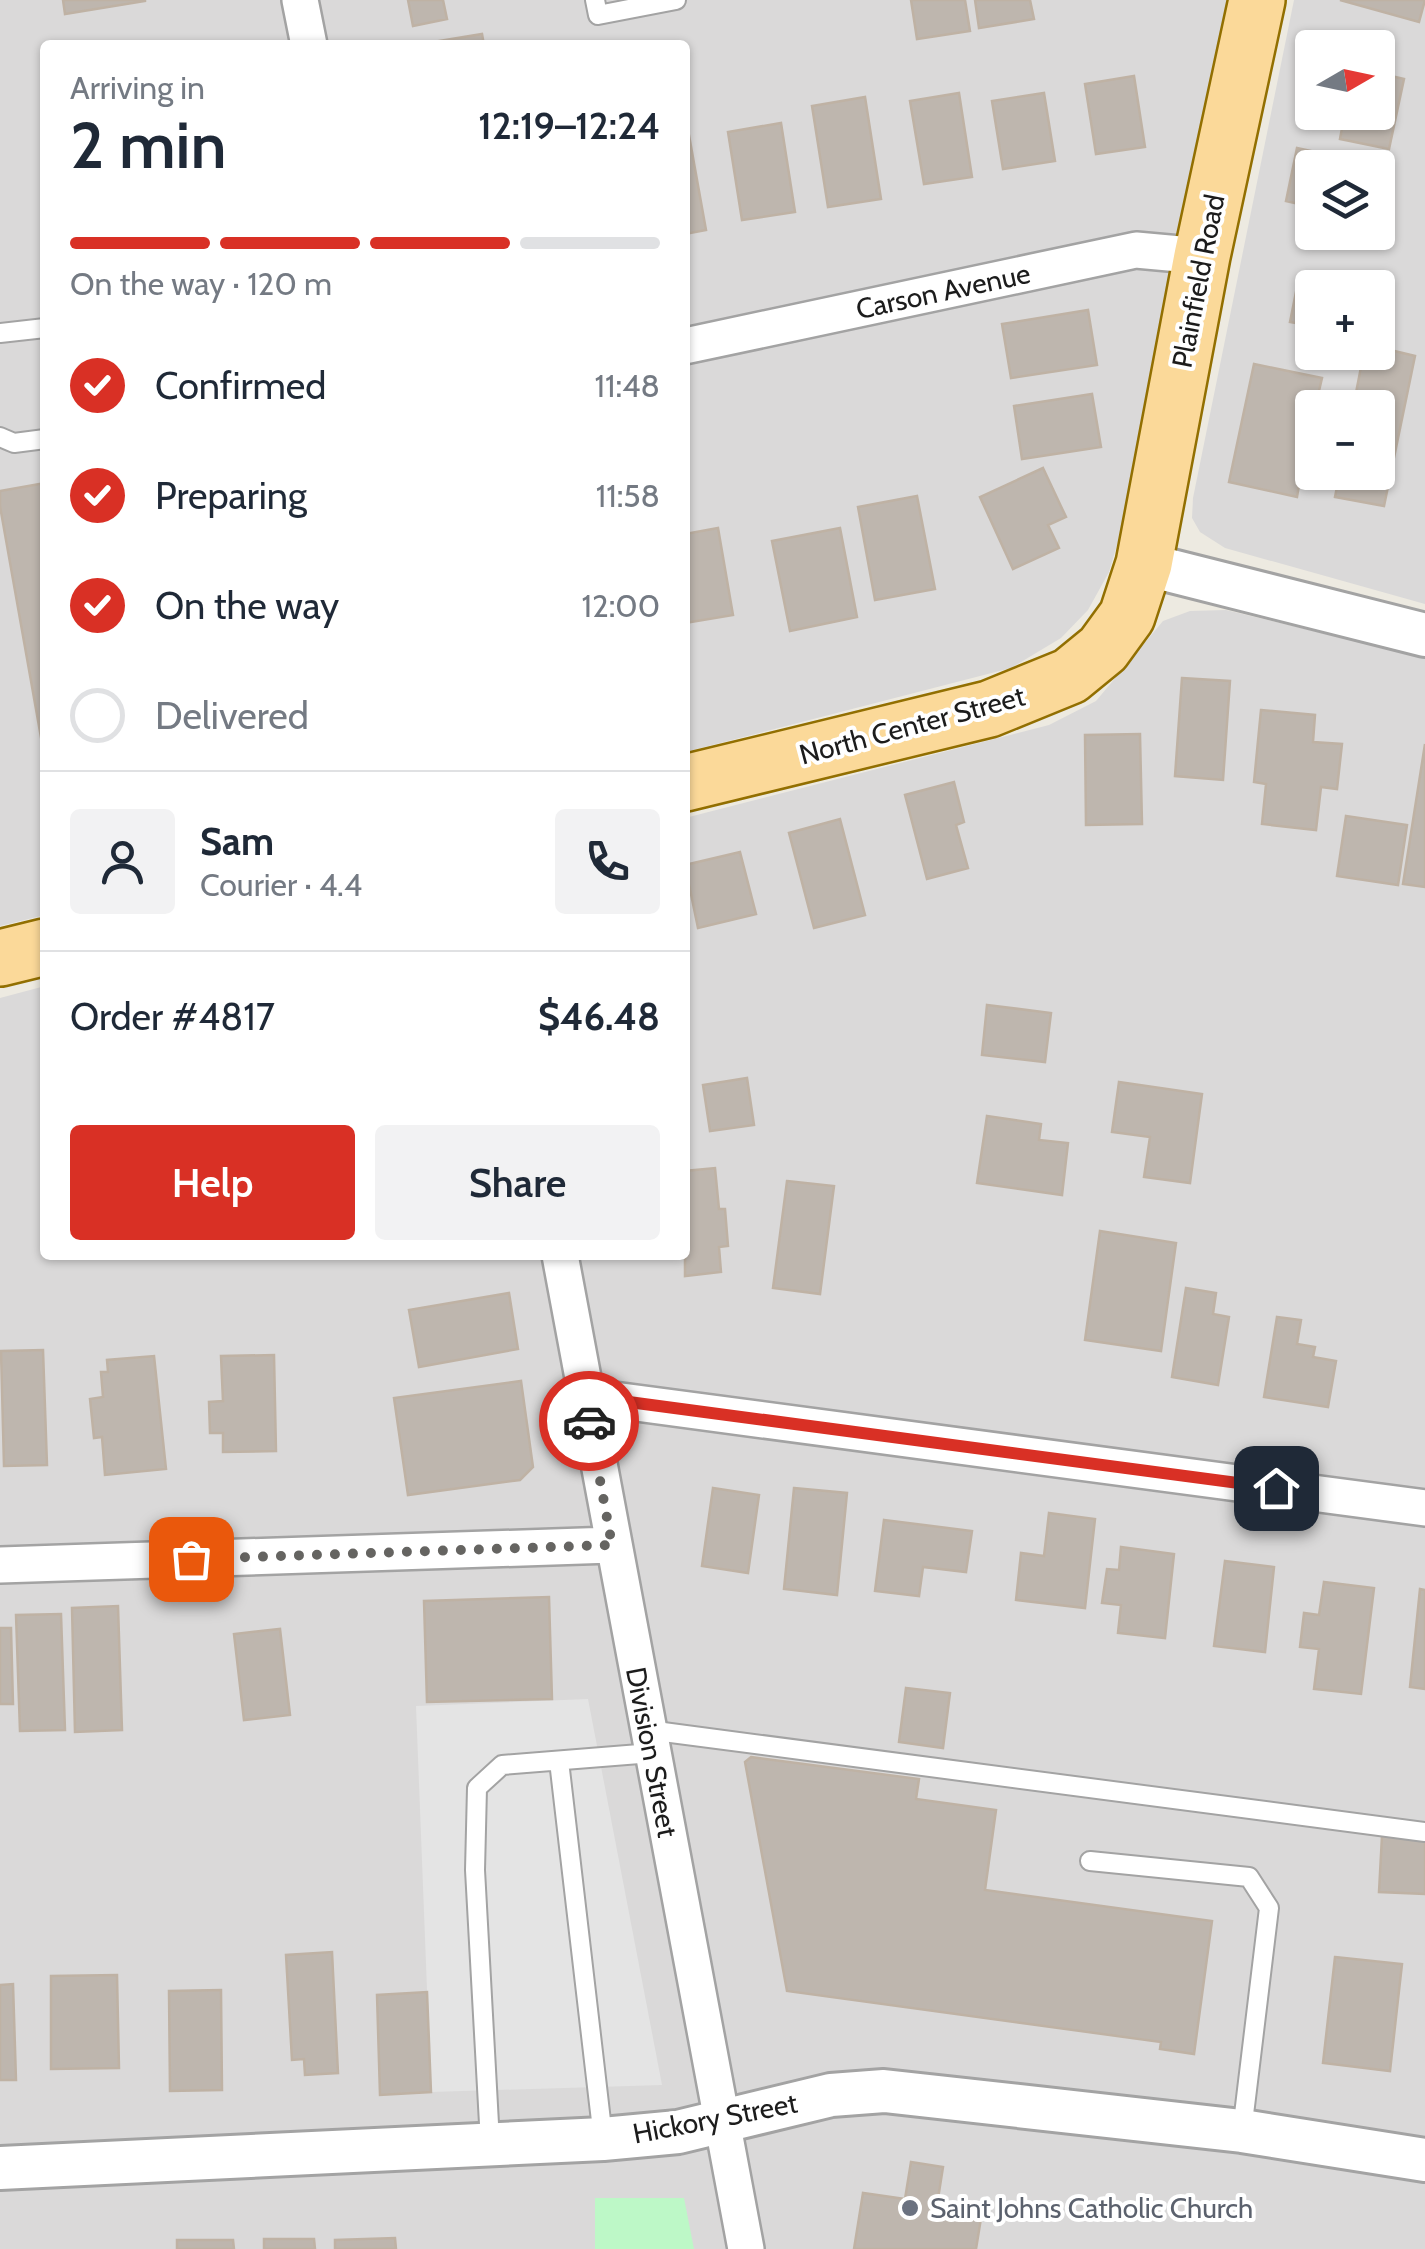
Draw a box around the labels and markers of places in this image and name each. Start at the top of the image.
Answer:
pin [1234,1446,1319,1531]
pin [149,1517,234,1602]
place label: Saint Johns Catholic Church [930,2191,1253,2225]
marker: Saint Johns Catholic Church [899,2197,921,2219]

